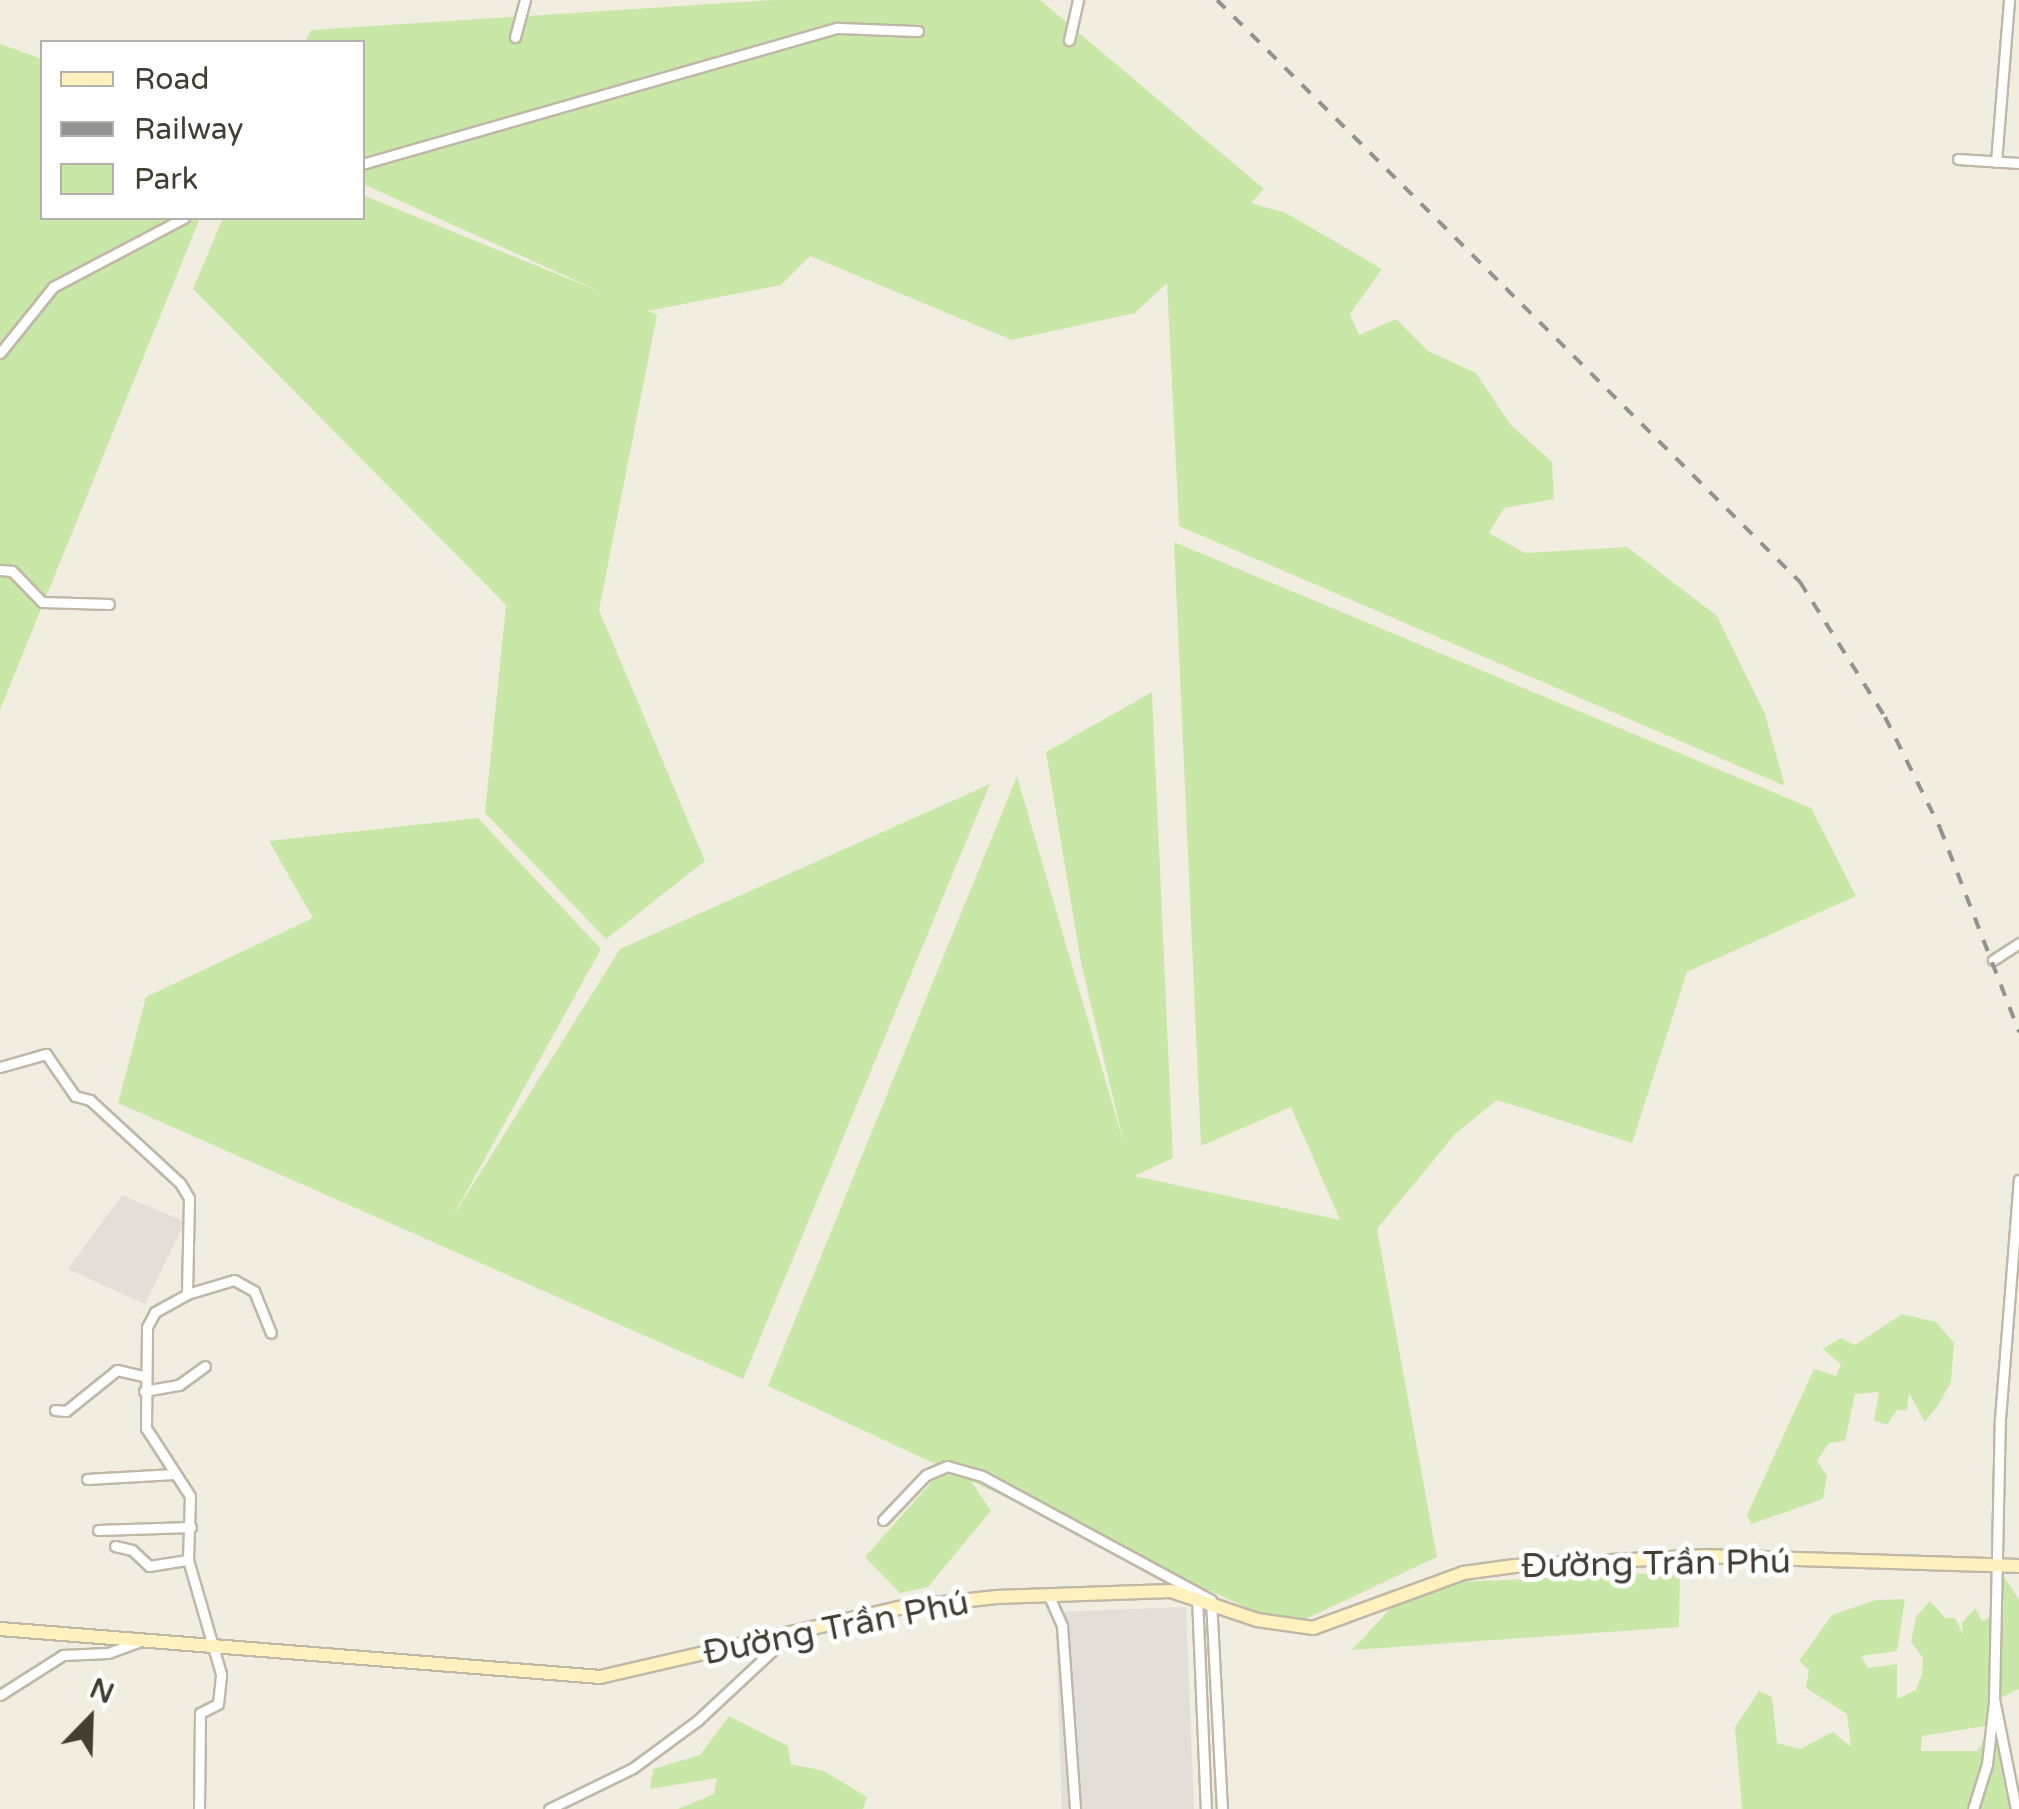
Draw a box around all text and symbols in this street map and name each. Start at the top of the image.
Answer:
legend [40,40,365,220]
text: Road [134,61,209,98]
text: Railway [134,111,243,148]
text: Park [134,161,198,198]
street label: Đường Trần Phú [1521,1541,1791,1587]
street label: Đường Trần Phú [699,1582,973,1674]
north arrow [40,1669,140,1769]
text: N [85,1671,119,1711]

